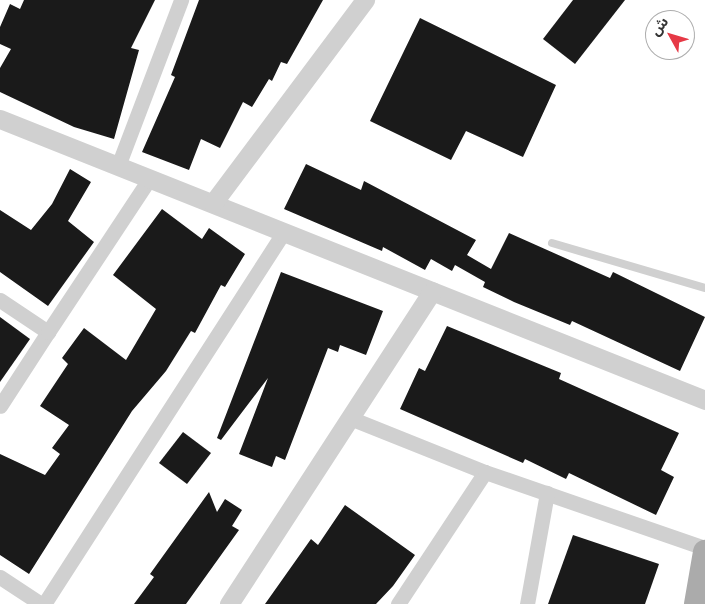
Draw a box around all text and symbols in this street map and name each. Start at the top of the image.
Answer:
north arrow [645,10,695,60]
text: ش [645,12,672,39]

